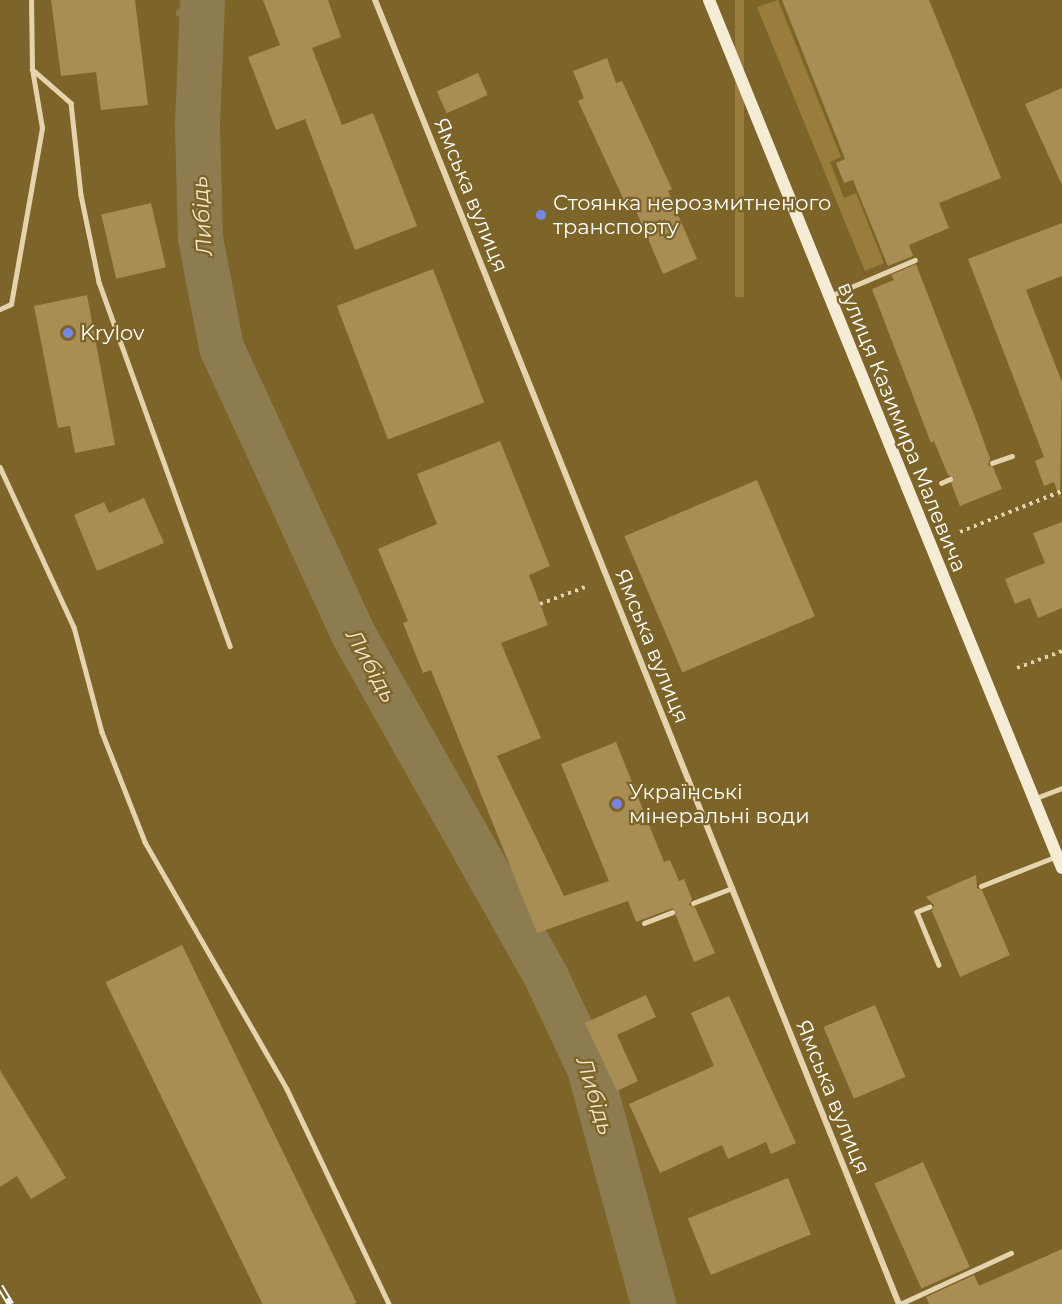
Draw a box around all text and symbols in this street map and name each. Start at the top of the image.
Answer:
street label: Ямська вулиця [429,114,513,276]
water label: Либідь [186,175,218,257]
place label: Стоянка нерозмитненого транспорту [553,190,831,240]
marker: Стоянка нерозмитненого транспорту [534,208,548,222]
street label: вулиця Казимира Малевича [832,278,972,576]
place label: Krylov [80,320,144,346]
marker: Krylov [61,326,75,340]
street label: Ямська вулиця [610,565,694,727]
water label: Либідь [340,625,402,707]
place label: Українські мінеральні води [629,779,810,829]
marker: Українські мінеральні води [610,797,624,811]
street label: Ямська вулиця [791,1016,875,1178]
water label: Либідь [571,1054,619,1138]

